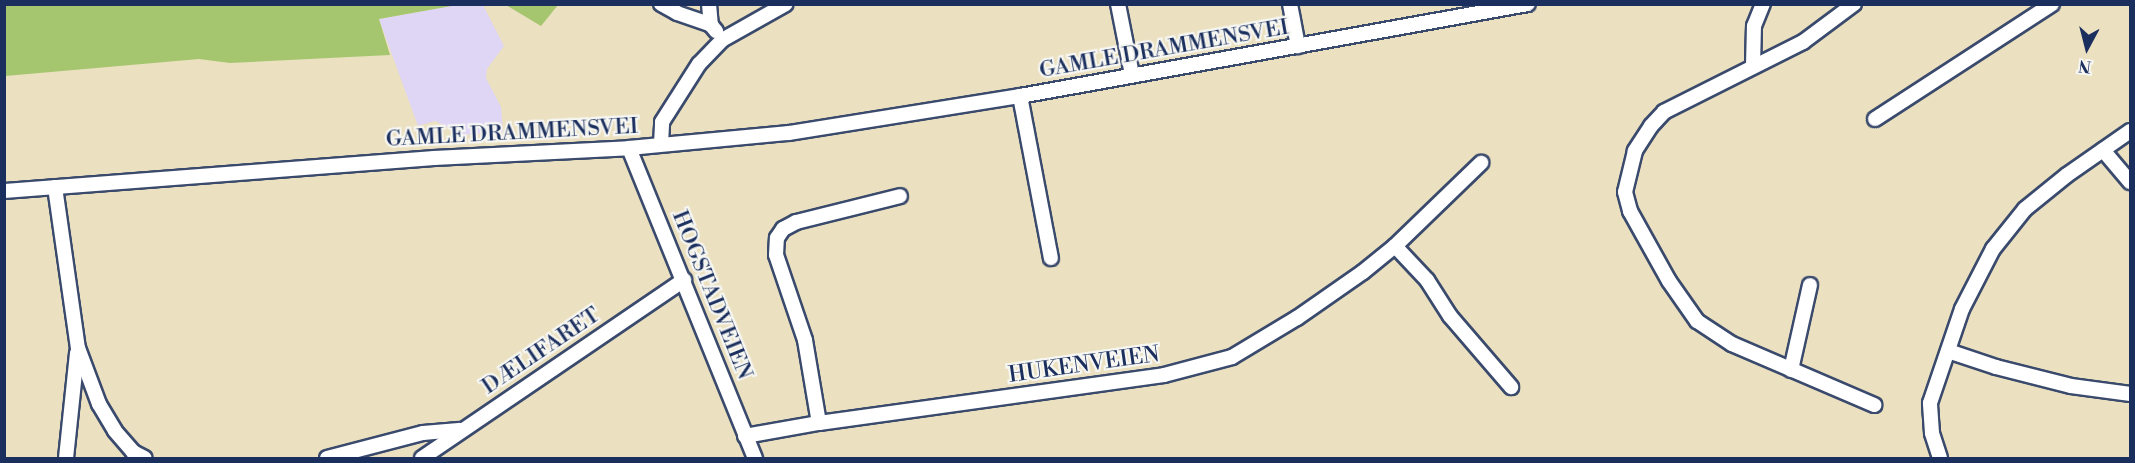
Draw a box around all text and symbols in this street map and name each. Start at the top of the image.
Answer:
street label: GAMLE DRAMMENSVEI [1037,14,1291,84]
north arrow [2057,18,2117,78]
text: N [2077,55,2092,77]
street label: GAMLE DRAMMENSVEI [385,113,639,153]
street label: HOGSTADVEIEN [666,207,758,383]
street label: DÆLIFARET [477,302,605,400]
street label: HUKENVEIEN [1007,341,1161,389]

